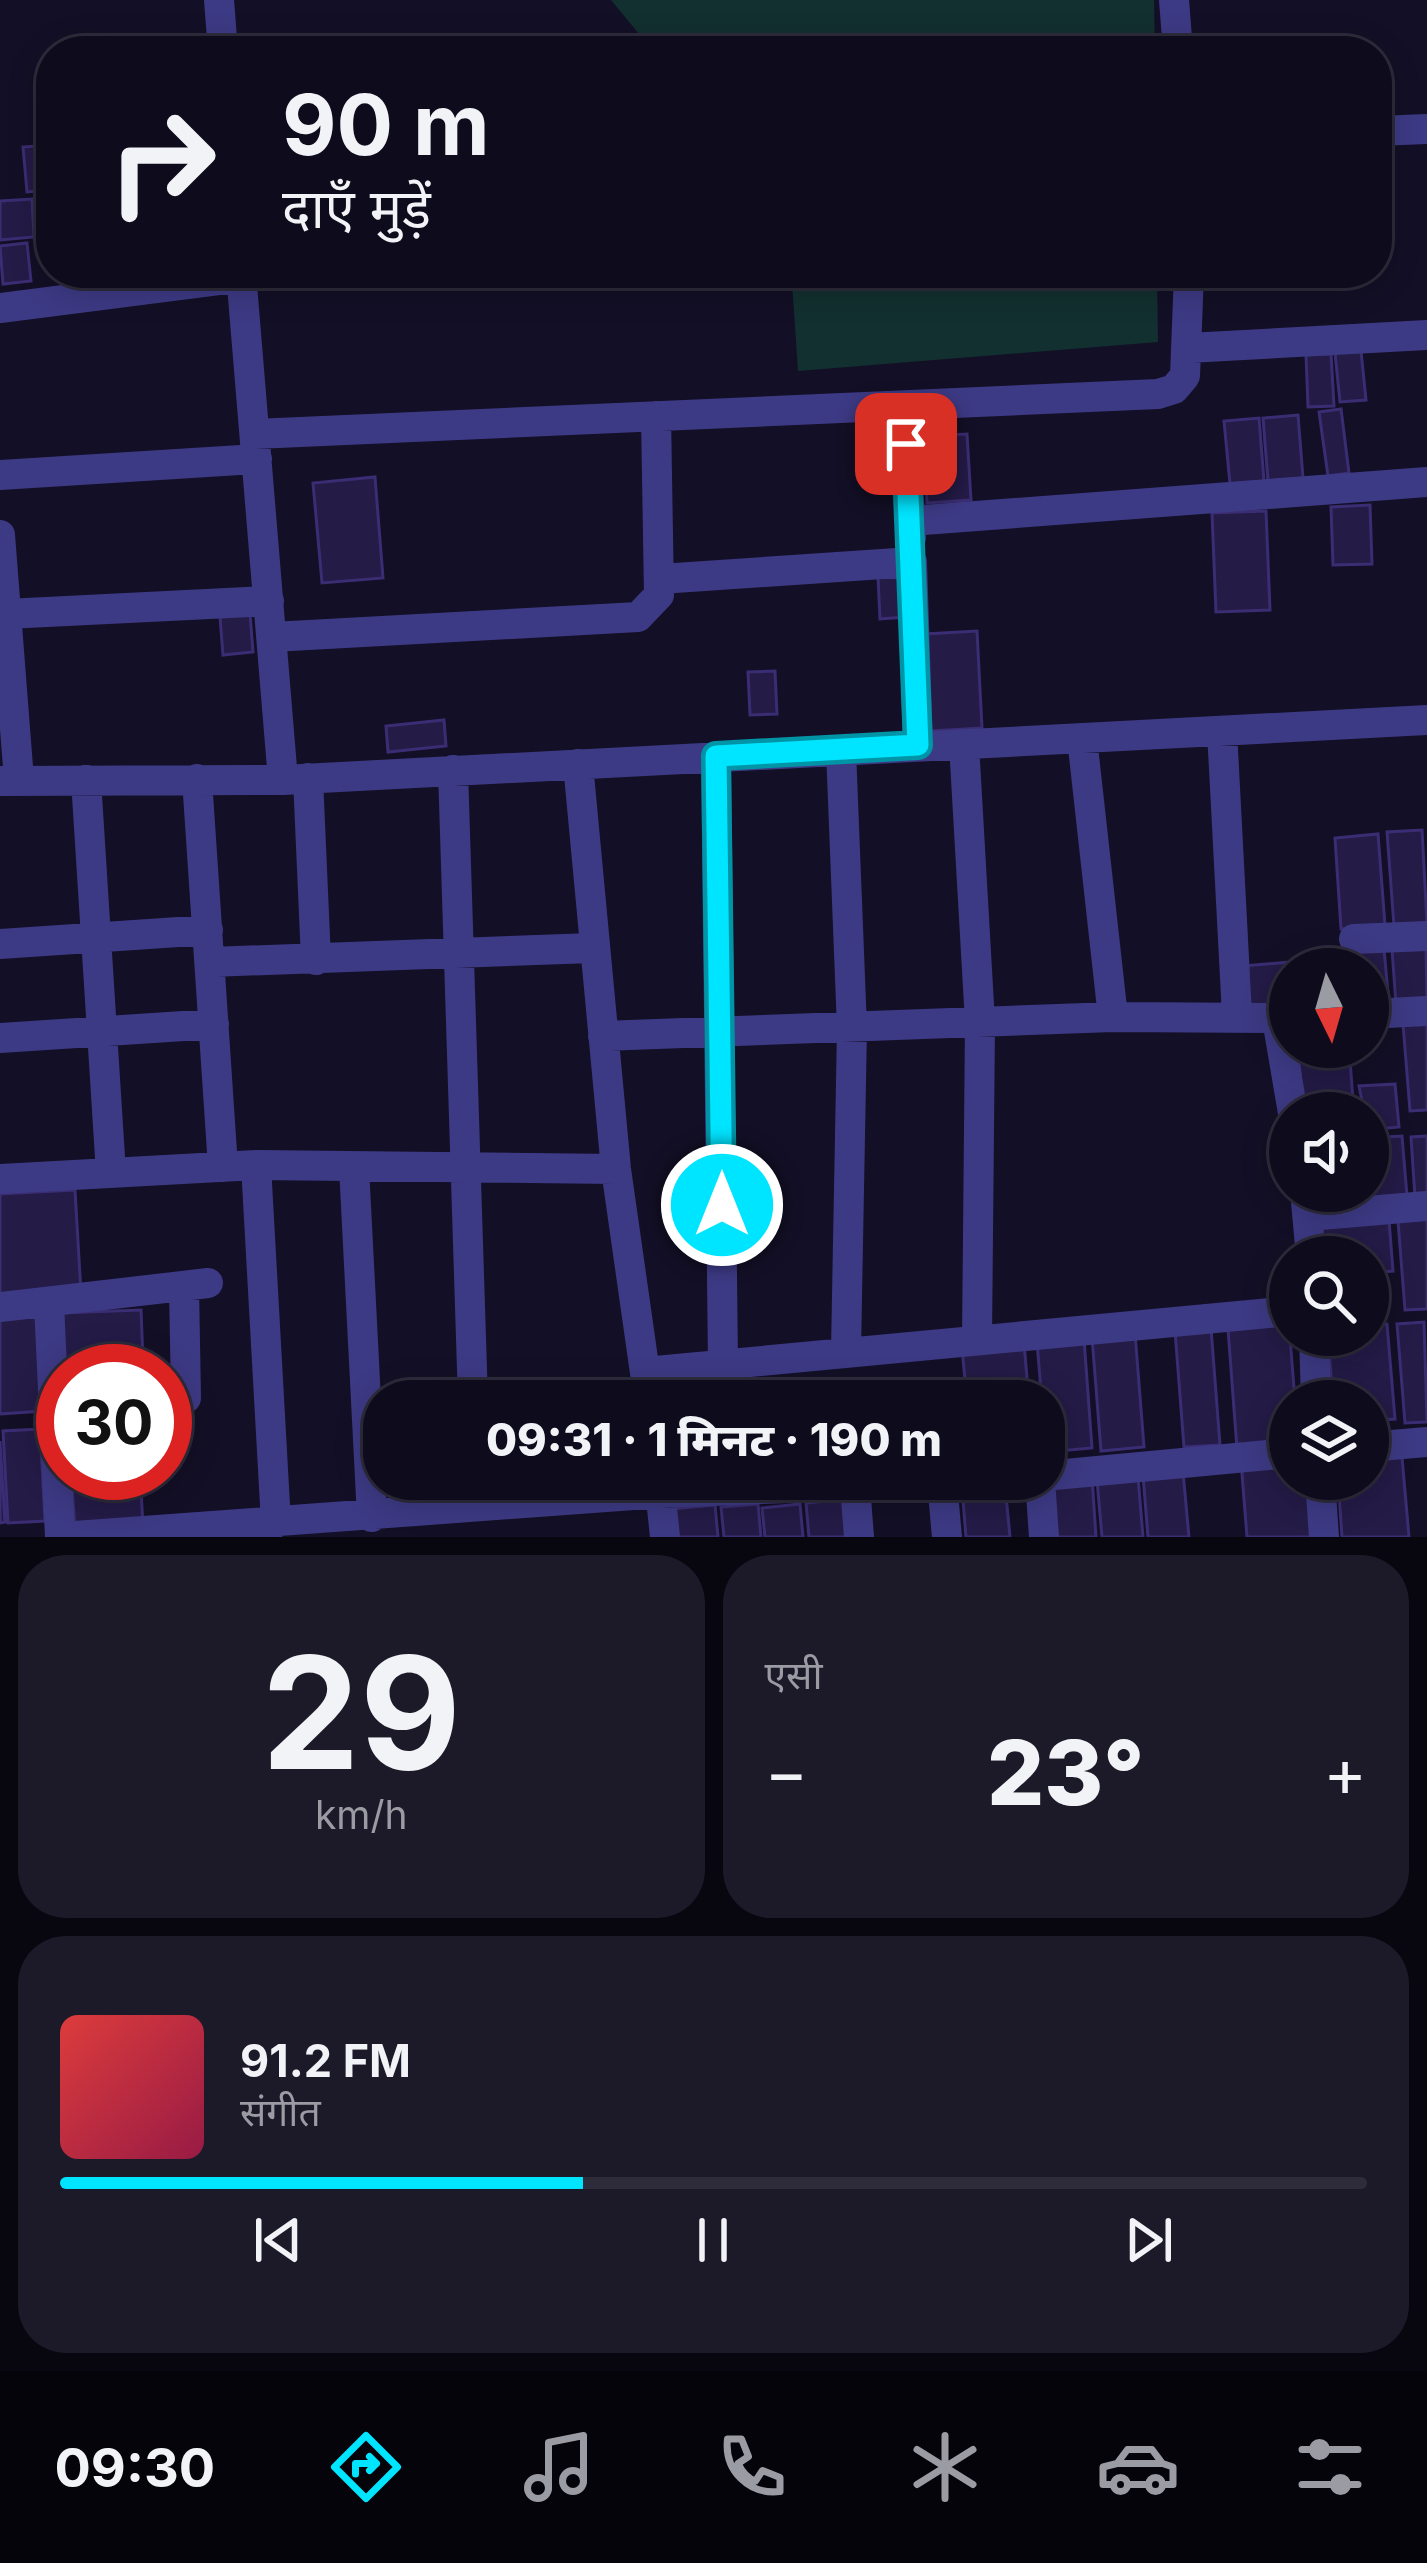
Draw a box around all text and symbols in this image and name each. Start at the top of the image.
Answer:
text: 90 m [282,74,490,175]
icon: right [84,84,240,240]
text: दाएँ मुड़ें [282,176,431,241]
pin [855,393,957,495]
icon: arrive [873,411,939,477]
north arrow [1269,948,1389,1068]
map controls [1269,948,1389,1500]
button: sound [1269,1092,1389,1212]
position arrow [659,1142,785,1268]
button: search [1269,1236,1389,1356]
speed limit sign: 30 [36,1344,192,1500]
button: layers [1269,1380,1389,1500]
text: 09:31 · 1 मिनट · 190 m [486,1412,942,1467]
text: 29 [261,1618,461,1807]
text: एसी [765,1651,823,1698]
text: 23° [987,1718,1145,1827]
text: − [765,1732,808,1812]
text: + [1323,1732,1367,1812]
text: km/h [315,1791,408,1838]
text: 91.2 FM [240,2033,411,2088]
text: संगीत [240,2088,321,2135]
icon: previous [245,2207,311,2273]
icon: pause [680,2207,746,2273]
icon: next [1116,2207,1182,2273]
icon: directions [324,2425,408,2509]
icon: music [517,2425,601,2509]
icon: phone [710,2425,794,2509]
icon: climate [903,2425,987,2509]
icon: car [1096,2425,1180,2509]
icon: filters [1288,2425,1372,2509]
text: 09:30 [54,2435,215,2500]

